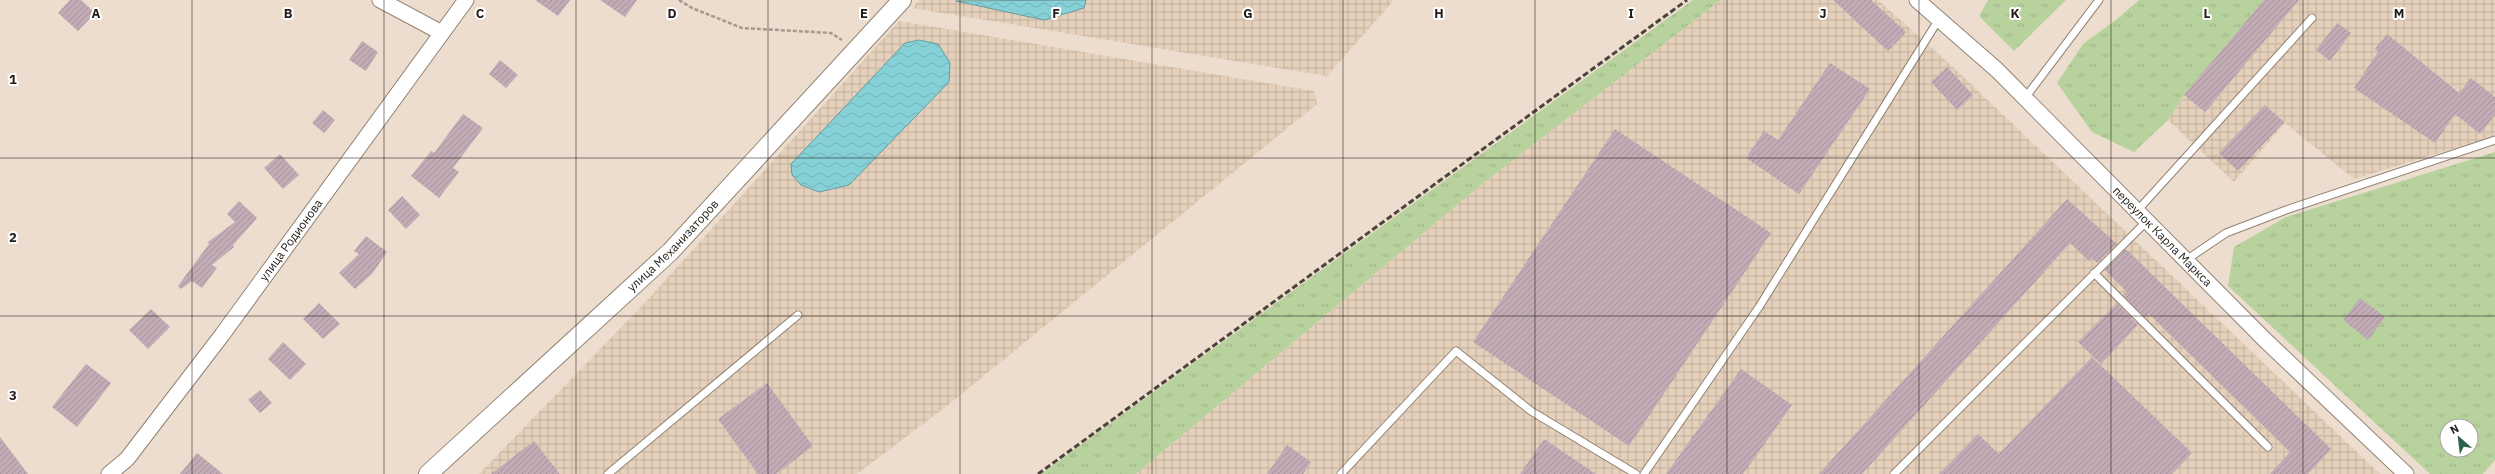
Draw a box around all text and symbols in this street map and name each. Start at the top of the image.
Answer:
text: A [92,5,101,22]
text: B [284,5,293,22]
text: C [476,5,485,22]
text: D [667,5,677,22]
text: E [860,5,868,22]
text: F [1052,5,1060,22]
text: G [1243,5,1253,22]
text: H [1434,5,1444,22]
text: I [1628,5,1634,22]
text: J [1819,5,1827,22]
text: K [2010,5,2020,22]
text: L [2204,5,2211,22]
text: M [2394,5,2404,22]
text: 1 [9,71,17,88]
street label: переулок Карла Маркса [2110,183,2216,290]
street label: улица Родионова [256,195,326,284]
street label: улица Механизаторов [624,196,722,295]
text: 2 [9,229,17,246]
text: 3 [9,387,17,404]
north arrow [2439,418,2479,458]
text: N [2448,421,2461,437]

